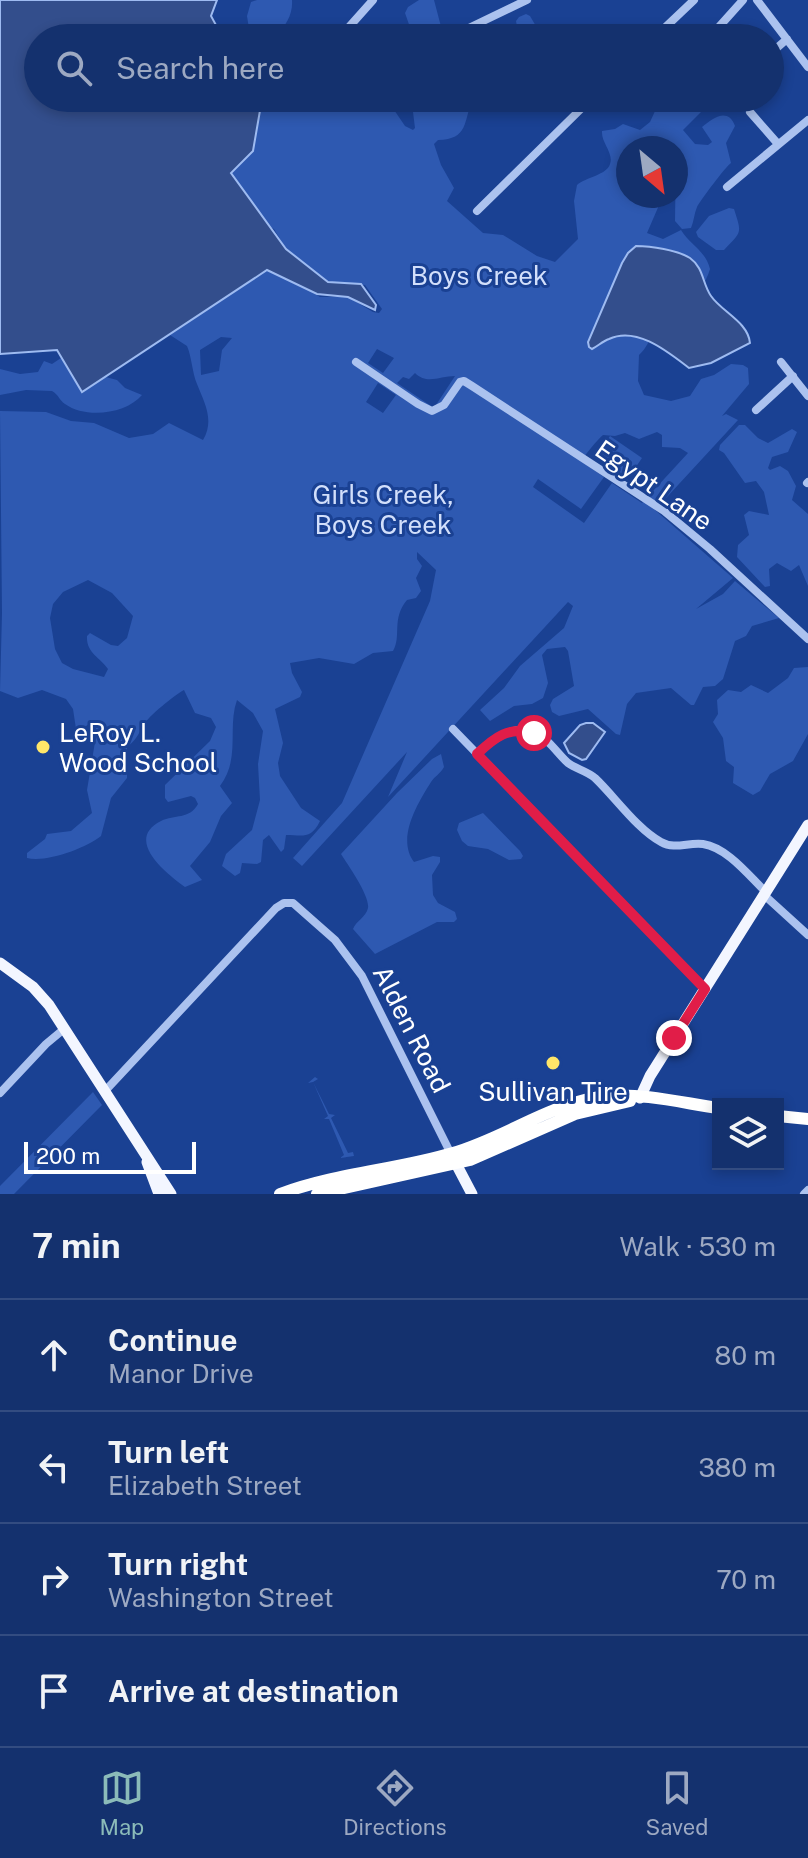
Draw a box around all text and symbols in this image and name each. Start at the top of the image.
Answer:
search box [24,24,784,112]
icon: search [52,46,96,90]
text: Search here [116,50,284,86]
north arrow [616,136,688,208]
park label: Boys Creek [411,260,548,291]
street label: Egypt Lane [589,433,719,537]
park label: Girls Creek, Boys Creek [313,479,453,540]
route start [516,715,552,751]
place label: LeRoy L. Wood School [59,717,218,778]
marker: LeRoy L. Wood School [34,738,52,756]
street label: Alden Road [367,960,457,1098]
route end [656,1020,692,1056]
marker: Sullivan Tire [544,1054,562,1072]
place label: Sullivan Tire [478,1076,628,1107]
map controls [712,1098,784,1170]
button: layers [712,1098,784,1170]
scale bar [24,1138,196,1174]
text: 200 m [36,1143,100,1169]
text: 7 min [32,1226,121,1266]
text: Walk · 530 m [620,1231,776,1262]
text: Continue [108,1322,238,1358]
icon: ahead [32,1333,76,1377]
text: 80 m [715,1340,776,1371]
text: Manor Drive [108,1358,254,1389]
text: Turn left [108,1434,229,1470]
icon: left [32,1445,76,1489]
text: 380 m [698,1452,776,1483]
text: Elizabeth Street [108,1470,302,1501]
text: Turn right [108,1546,248,1582]
icon: right [32,1557,76,1601]
text: 70 m [716,1564,776,1595]
text: Washington Street [108,1582,334,1613]
icon: arrive [32,1669,76,1713]
text: Arrive at destination [108,1673,399,1709]
tab: Map [100,1766,144,1840]
tab: Directions [343,1766,447,1840]
tab: Saved [646,1766,708,1840]

